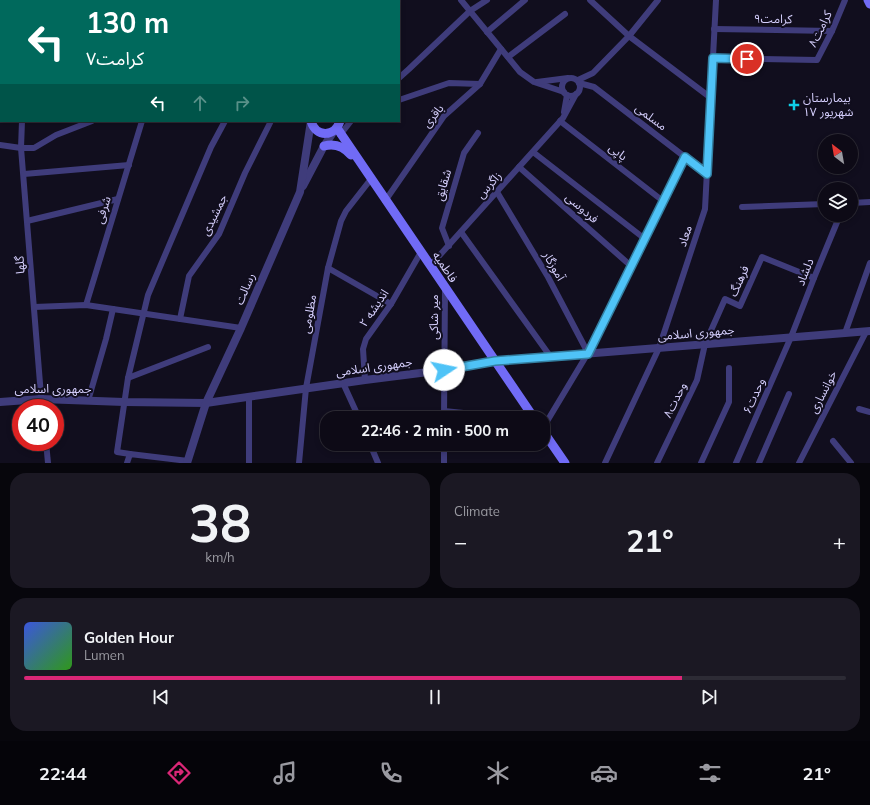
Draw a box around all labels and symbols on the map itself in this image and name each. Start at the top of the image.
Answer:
street label: کرامت۸ [804,7,835,49]
street label: کرامت۹ [754,11,793,26]
pin [730,42,764,76]
place label: بیمارستان ۱۷ شهریور [803,90,853,119]
marker: بیمارستان ۱۷ شهریور [788,99,800,111]
street label: مسلمی [632,100,670,133]
street label: باقری [419,101,447,131]
north arrow [818,134,858,174]
street label: پاپی [605,140,631,164]
street label: شقایق [431,167,455,203]
street label: زاگرس [473,168,505,201]
street label: فردوسی [563,189,602,226]
street label: جمشیدی [197,192,230,238]
street label: شرفی [91,194,114,225]
street label: معاد [674,223,695,249]
street label: آموزگار [540,247,569,284]
street label: فاطمیه [430,248,461,285]
street label: گلها [11,254,28,275]
street label: دلشاد [792,256,817,288]
street label: فرهنگ [725,263,752,299]
street label: رسالت [231,271,258,307]
street label: اندیشه ۲ [356,286,392,329]
street label: مظلومی [298,293,319,335]
street label: میر شاکی [426,294,441,340]
street label: جمهوری اسلامی [657,322,735,343]
position arrow [423,349,465,391]
street label: جمهوری اسلامی [335,354,413,379]
street label: خوانساری [805,368,840,416]
street label: وحدت۶ [739,376,768,416]
street label: وحدت۸ [660,380,690,420]
street label: جمهوری اسلامی [15,381,92,396]
speed limit sign: 40 [12,399,64,451]

